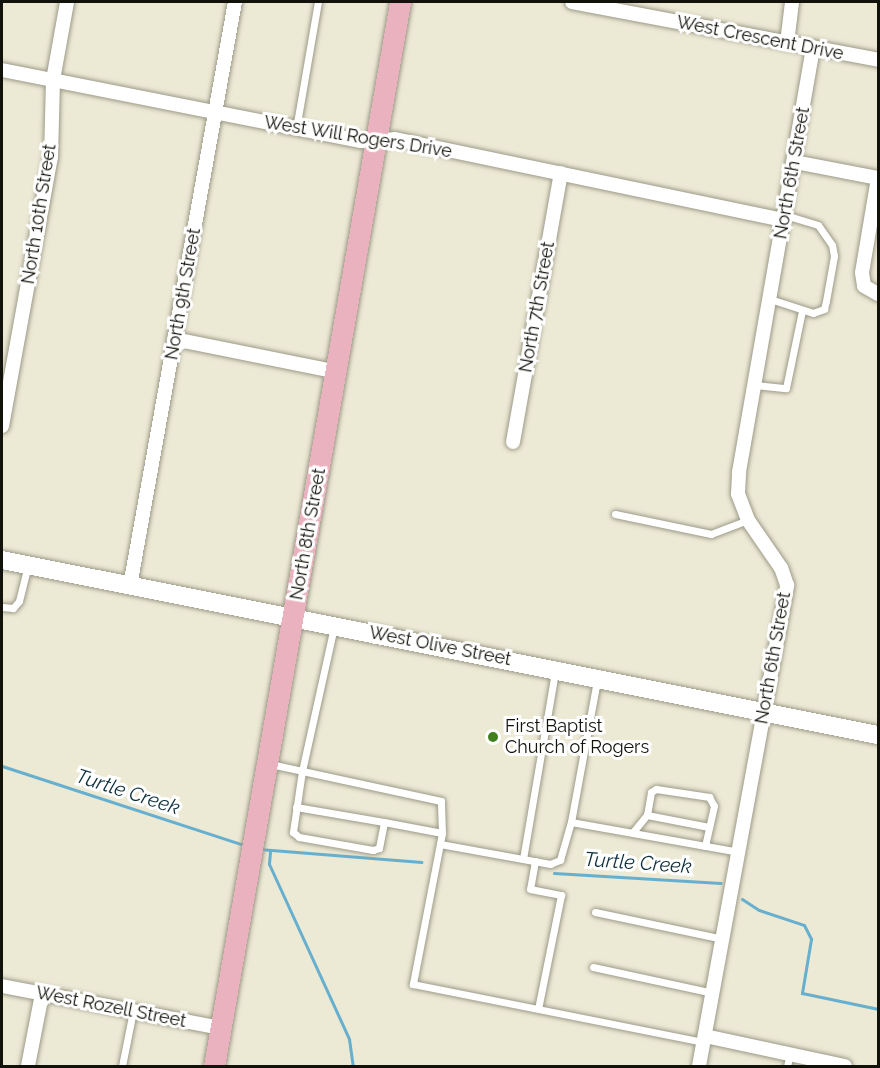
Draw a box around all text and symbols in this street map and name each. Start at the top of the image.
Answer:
street label: West Crescent Drive [675,11,845,65]
street label: North 6th Street [770,105,814,241]
street label: West Will Rogers Drive [262,111,454,163]
street label: North 10th Street [17,142,61,286]
street label: North 9th Street [161,226,205,362]
street label: North 7th Street [515,240,559,374]
street label: North 8th Street [286,466,330,602]
street label: North 6th Street [751,590,795,726]
street label: West Olive Street [367,622,513,670]
place label: First Baptist Church of Rogers [505,716,649,758]
marker: First Baptist Church of Rogers [486,730,500,744]
water label: Turtle Creek [73,764,183,820]
water label: Turtle Creek [584,847,692,879]
street label: West Rozell Street [34,982,188,1032]

